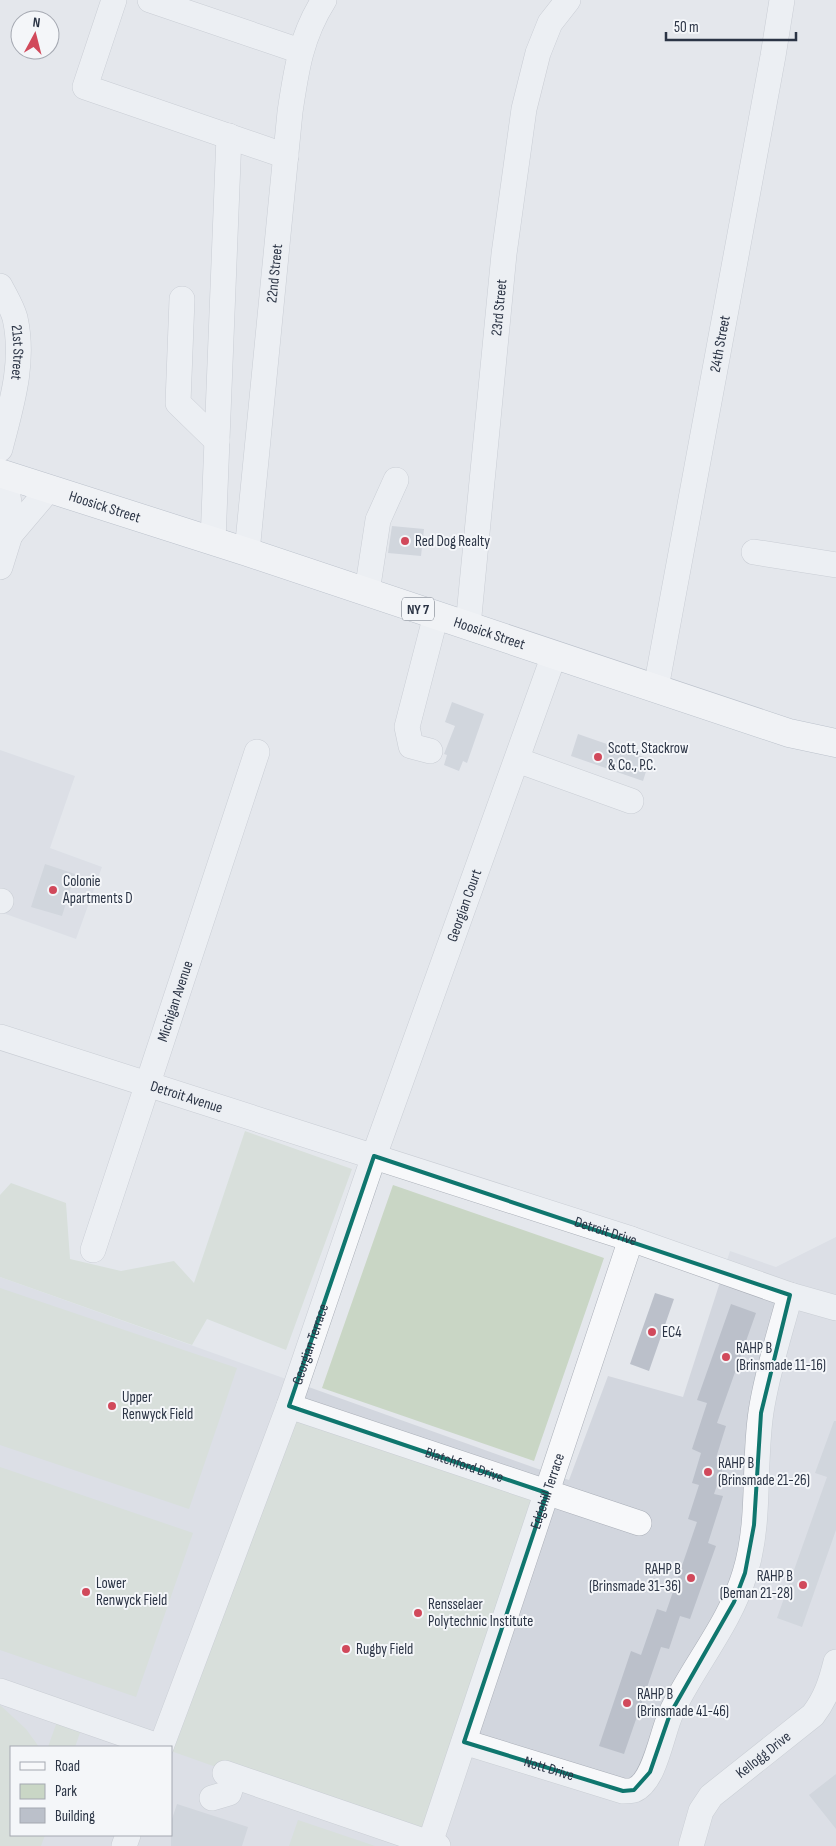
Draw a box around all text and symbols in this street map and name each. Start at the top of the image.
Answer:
north arrow [10,10,60,60]
scale bar [666,10,796,42]
text: N [32,14,41,31]
text: 50 m [674,18,699,37]
street label: 22nd Street [262,243,287,304]
street label: 23rd Street [487,278,512,337]
street label: 24th Street [706,314,735,374]
street label: 21st Street [6,323,27,382]
street label: Hoosick Street [66,487,143,527]
place label: Red Dog Realty [415,532,490,551]
marker: Red Dog Realty [399,535,411,547]
road number: NY 7 [402,598,434,620]
street label: Hoosick Street [451,613,528,654]
place label: Scott, Stackrow & Co., P.C. [608,739,689,775]
marker: Scott, Stackrow & Co., P.C. [592,751,604,763]
street label: Georgian Court [443,866,486,944]
place label: Colonie Apartments D [62,872,133,908]
marker: Colonie Apartments D [47,884,59,896]
street label: Michigan Avenue [153,958,198,1044]
street label: Detroit Avenue [148,1077,225,1118]
street label: Detroit Drive [572,1213,639,1250]
street label: Georgian Terrace [288,1301,333,1387]
place label: EC4 [662,1323,682,1342]
marker: EC4 [646,1326,658,1338]
place label: RAHP B (Brinsmade 11-16) [736,1339,826,1375]
marker: RAHP B (Brinsmade 11-16) [720,1351,732,1363]
place label: Upper Renwyck Field [122,1388,193,1424]
marker: Upper Renwyck Field [106,1400,118,1412]
street label: Blatchford Drive [423,1443,506,1487]
street label: Edgehill Terrace [526,1451,569,1532]
place label: RAHP B (Brinsmade 21-26) [718,1454,810,1490]
marker: RAHP B (Brinsmade 21-26) [702,1466,714,1478]
place label: RAHP B (Brinsmade 31-36) [589,1560,681,1596]
place label: RAHP B (Beman 21-28) [720,1567,793,1603]
marker: RAHP B (Brinsmade 31-36) [685,1572,697,1584]
place label: Lower Renwyck Field [96,1574,167,1610]
marker: RAHP B (Beman 21-28) [797,1579,809,1591]
marker: Lower Renwyck Field [80,1586,92,1598]
place label: Rensselaer Polytechnic Institute [428,1595,533,1631]
marker: Rensselaer Polytechnic Institute [412,1607,424,1619]
place label: Rugby Field [356,1640,413,1659]
marker: Rugby Field [340,1643,352,1655]
place label: RAHP B (Brinsmade 41-46) [637,1685,729,1721]
marker: RAHP B (Brinsmade 41-46) [621,1697,633,1709]
street label: Kellogg Drive [732,1727,795,1783]
legend [10,1746,172,1836]
street label: Nott Drive [521,1752,576,1785]
text: Road [55,1757,80,1776]
text: Park [55,1782,77,1801]
text: Building [55,1807,95,1826]

